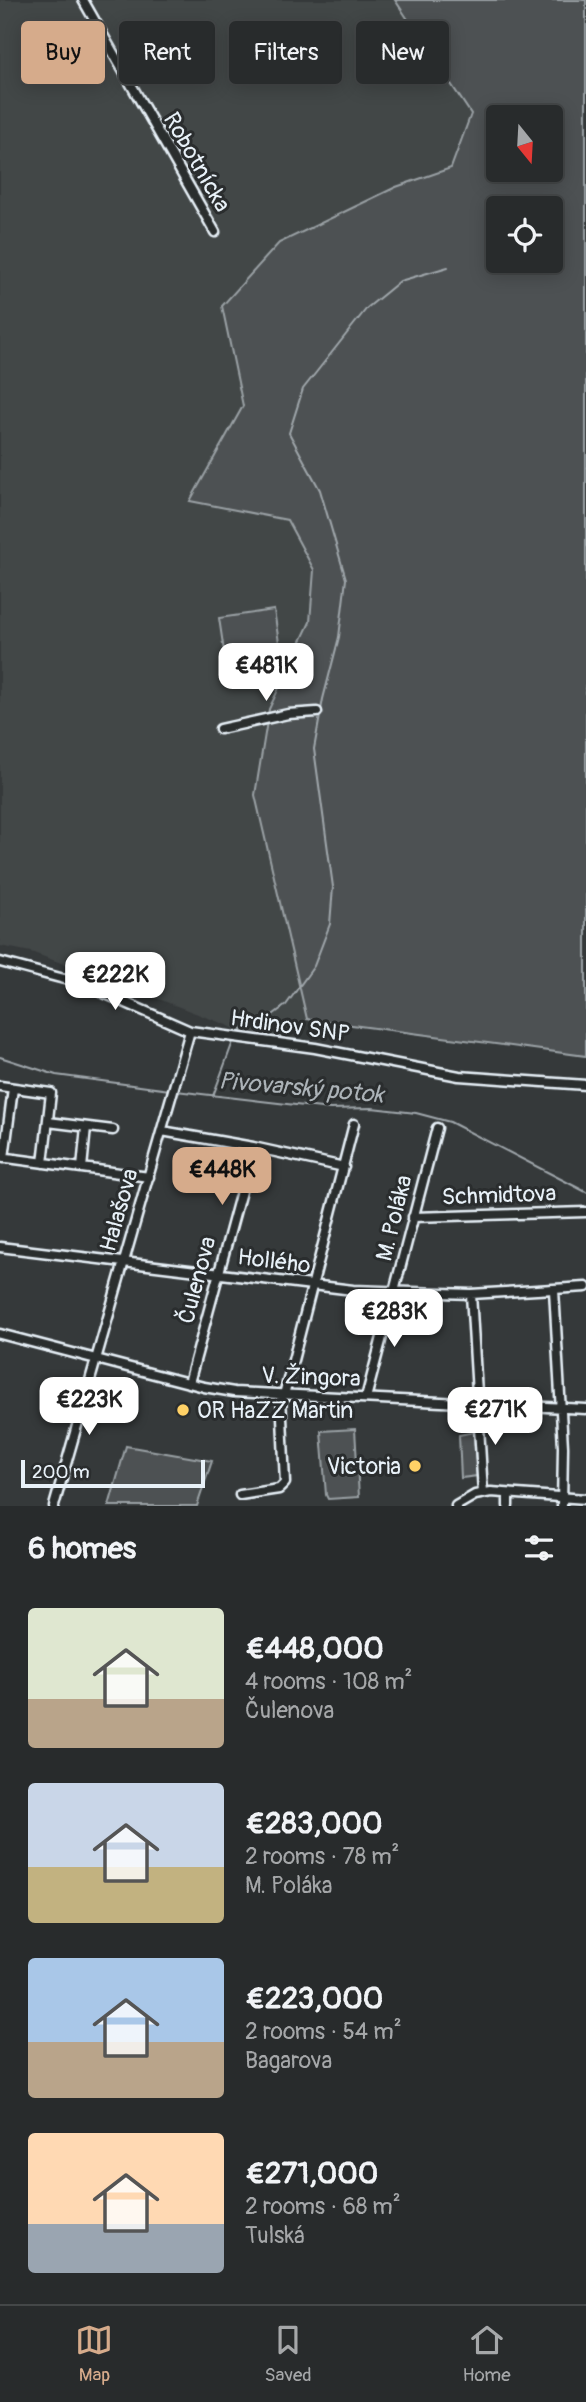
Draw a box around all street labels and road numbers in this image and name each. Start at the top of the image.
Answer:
street label: Robotnícka [157,107,237,217]
street label: Hrdinov SNP [228,1003,352,1049]
street label: Halašova [93,1165,145,1255]
street label: M. Poláka [369,1172,419,1264]
street label: Schmidtova [441,1179,557,1211]
street label: Čulenova [171,1233,223,1327]
street label: Hollého [236,1242,312,1280]
street label: V. Žingora [261,1361,361,1393]

